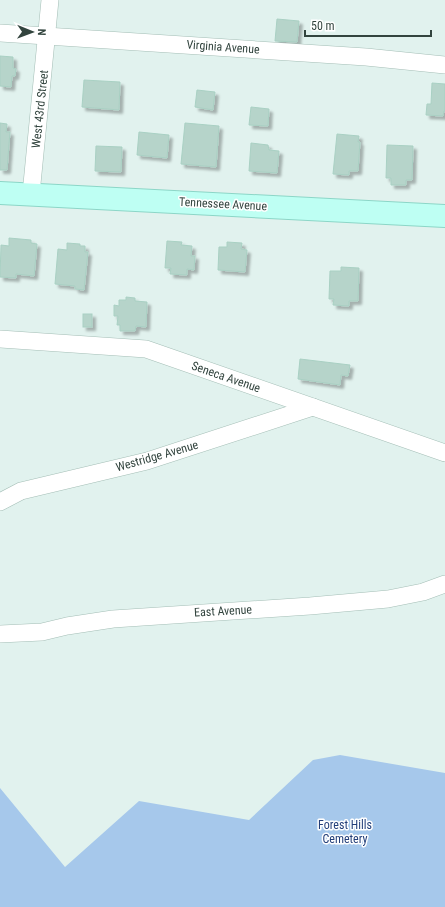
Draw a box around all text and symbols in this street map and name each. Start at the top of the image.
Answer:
north arrow [12,12,52,52]
scale bar [305,12,431,38]
text: 50 m [311,19,335,33]
text: N [35,29,48,36]
street label: Virginia Avenue [186,37,260,57]
street label: West 43rd Street [29,69,51,149]
street label: Tennessee Avenue [179,195,268,213]
street label: Seneca Avenue [190,359,263,395]
street label: Westridge Avenue [114,437,200,474]
street label: East Avenue [194,602,253,620]
park label: Forest Hills Cemetery [318,818,372,846]

